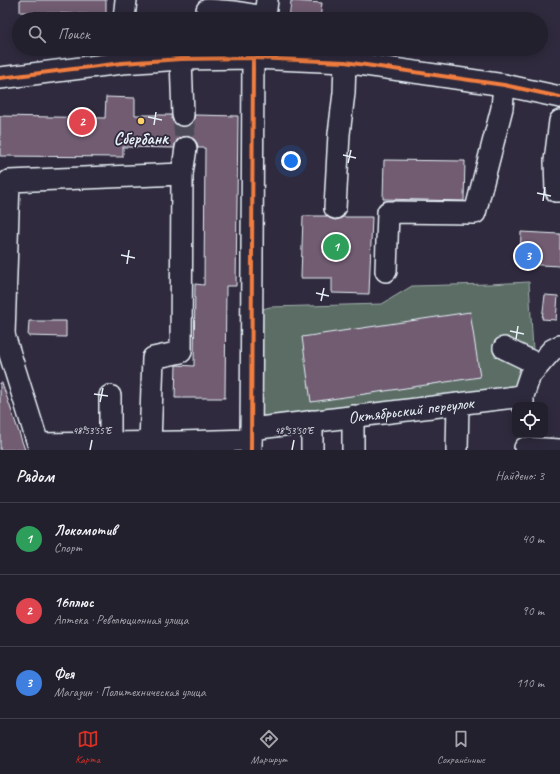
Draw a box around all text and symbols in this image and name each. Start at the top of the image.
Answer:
search box [12,12,548,56]
icon: search [26,23,48,45]
text: Поиск [58,25,90,44]
pin: 2 [69,107,95,137]
marker: Сбербанк [136,116,146,126]
place label: Сбербанк [114,128,169,149]
your location [281,151,301,171]
pin: 1 [323,232,349,262]
pin: 3 [515,241,541,271]
street label: Октябрьский переулок [347,391,476,428]
map controls [512,402,548,438]
button: locate [512,402,548,438]
text: 48°53'55"E [73,424,113,437]
text: 48°53'50"E [275,424,315,437]
text: Рядом [16,466,54,487]
text: Найдено: 3 [496,468,544,484]
text: Локомотив [54,521,116,540]
text: 1 [26,531,32,547]
text: 40 m [522,531,544,547]
text: Спорт [54,540,82,556]
text: 16плюс [54,593,94,612]
text: 2 [26,603,32,619]
text: 90 m [522,603,544,619]
text: Аптека · Революционная улица [54,612,188,628]
text: Фея [54,665,74,684]
text: 3 [26,675,32,691]
text: 110 m [516,675,544,691]
text: Магазин · Политехническая улица [54,684,206,700]
tab: Карта [75,728,100,766]
tab: Маршрут [251,728,287,766]
tab: Сохранённые [437,728,485,766]

